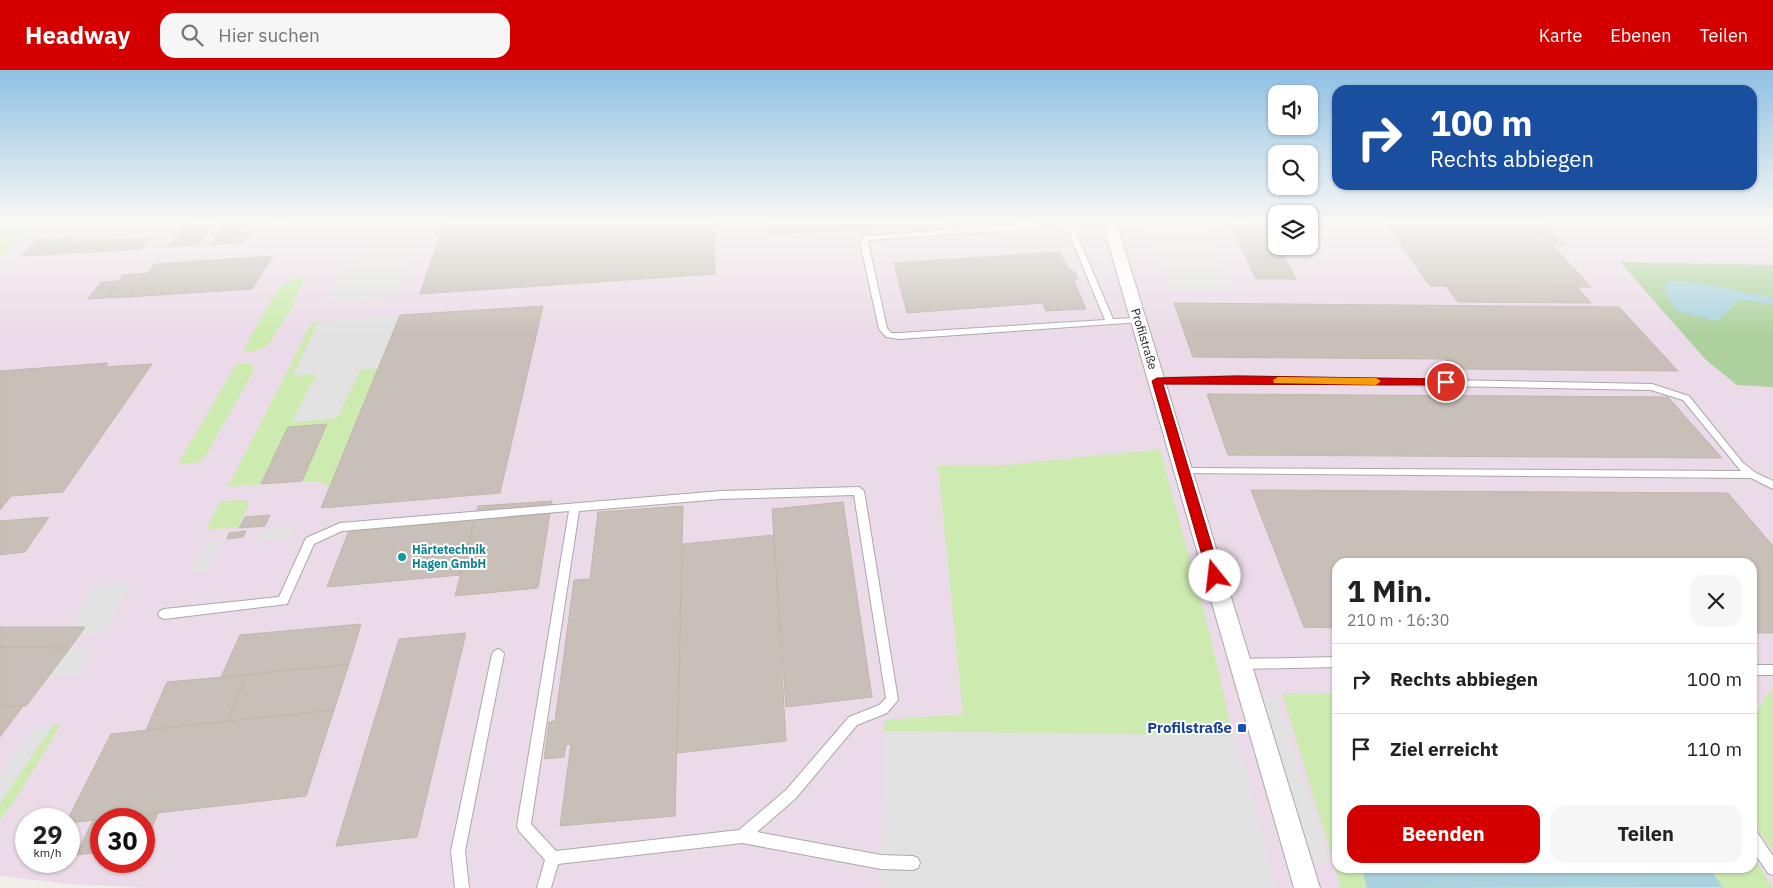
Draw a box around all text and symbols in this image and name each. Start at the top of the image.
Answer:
search box [160,13,510,58]
text: Headway [25,19,130,51]
icon: search [178,21,206,49]
text: Hier suchen [218,23,320,47]
text: Karte [1539,24,1582,47]
text: Ebenen [1610,24,1671,47]
text: Teilen [1699,24,1748,47]
map controls [1268,85,1318,255]
button: sound [1268,85,1318,135]
text: 100 m [1430,100,1533,146]
icon: right [1347,105,1412,170]
text: Rechts abbiegen [1430,144,1594,173]
button: search [1268,145,1318,195]
button: layers [1268,205,1318,255]
street label: Profilstraße [1128,306,1161,372]
pin [1425,361,1467,403]
icon: arrive [1432,368,1460,396]
place label: Härtetechnik Hagen GmbH [412,542,486,571]
position arrow [1188,549,1240,601]
marker: Härtetechnik Hagen GmbH [396,551,408,563]
text: 1 Min. [1347,571,1432,610]
button: close [1690,575,1742,627]
text: 210 m · 16:30 [1347,610,1449,630]
icon: right [1347,665,1375,693]
text: Rechts abbiegen [1390,667,1538,691]
text: 100 m [1687,667,1742,691]
place label: Profilstraße [1147,718,1232,737]
marker: Profilstraße [1236,722,1248,734]
icon: arrive [1347,735,1375,763]
text: Ziel erreicht [1390,737,1498,761]
text: 110 m [1687,737,1742,761]
button: Beenden [1347,805,1540,863]
button: Teilen [1550,805,1742,863]
speed limit sign: 30 [90,808,155,873]
text: 29 [32,818,63,851]
text: km/h [33,845,62,860]

